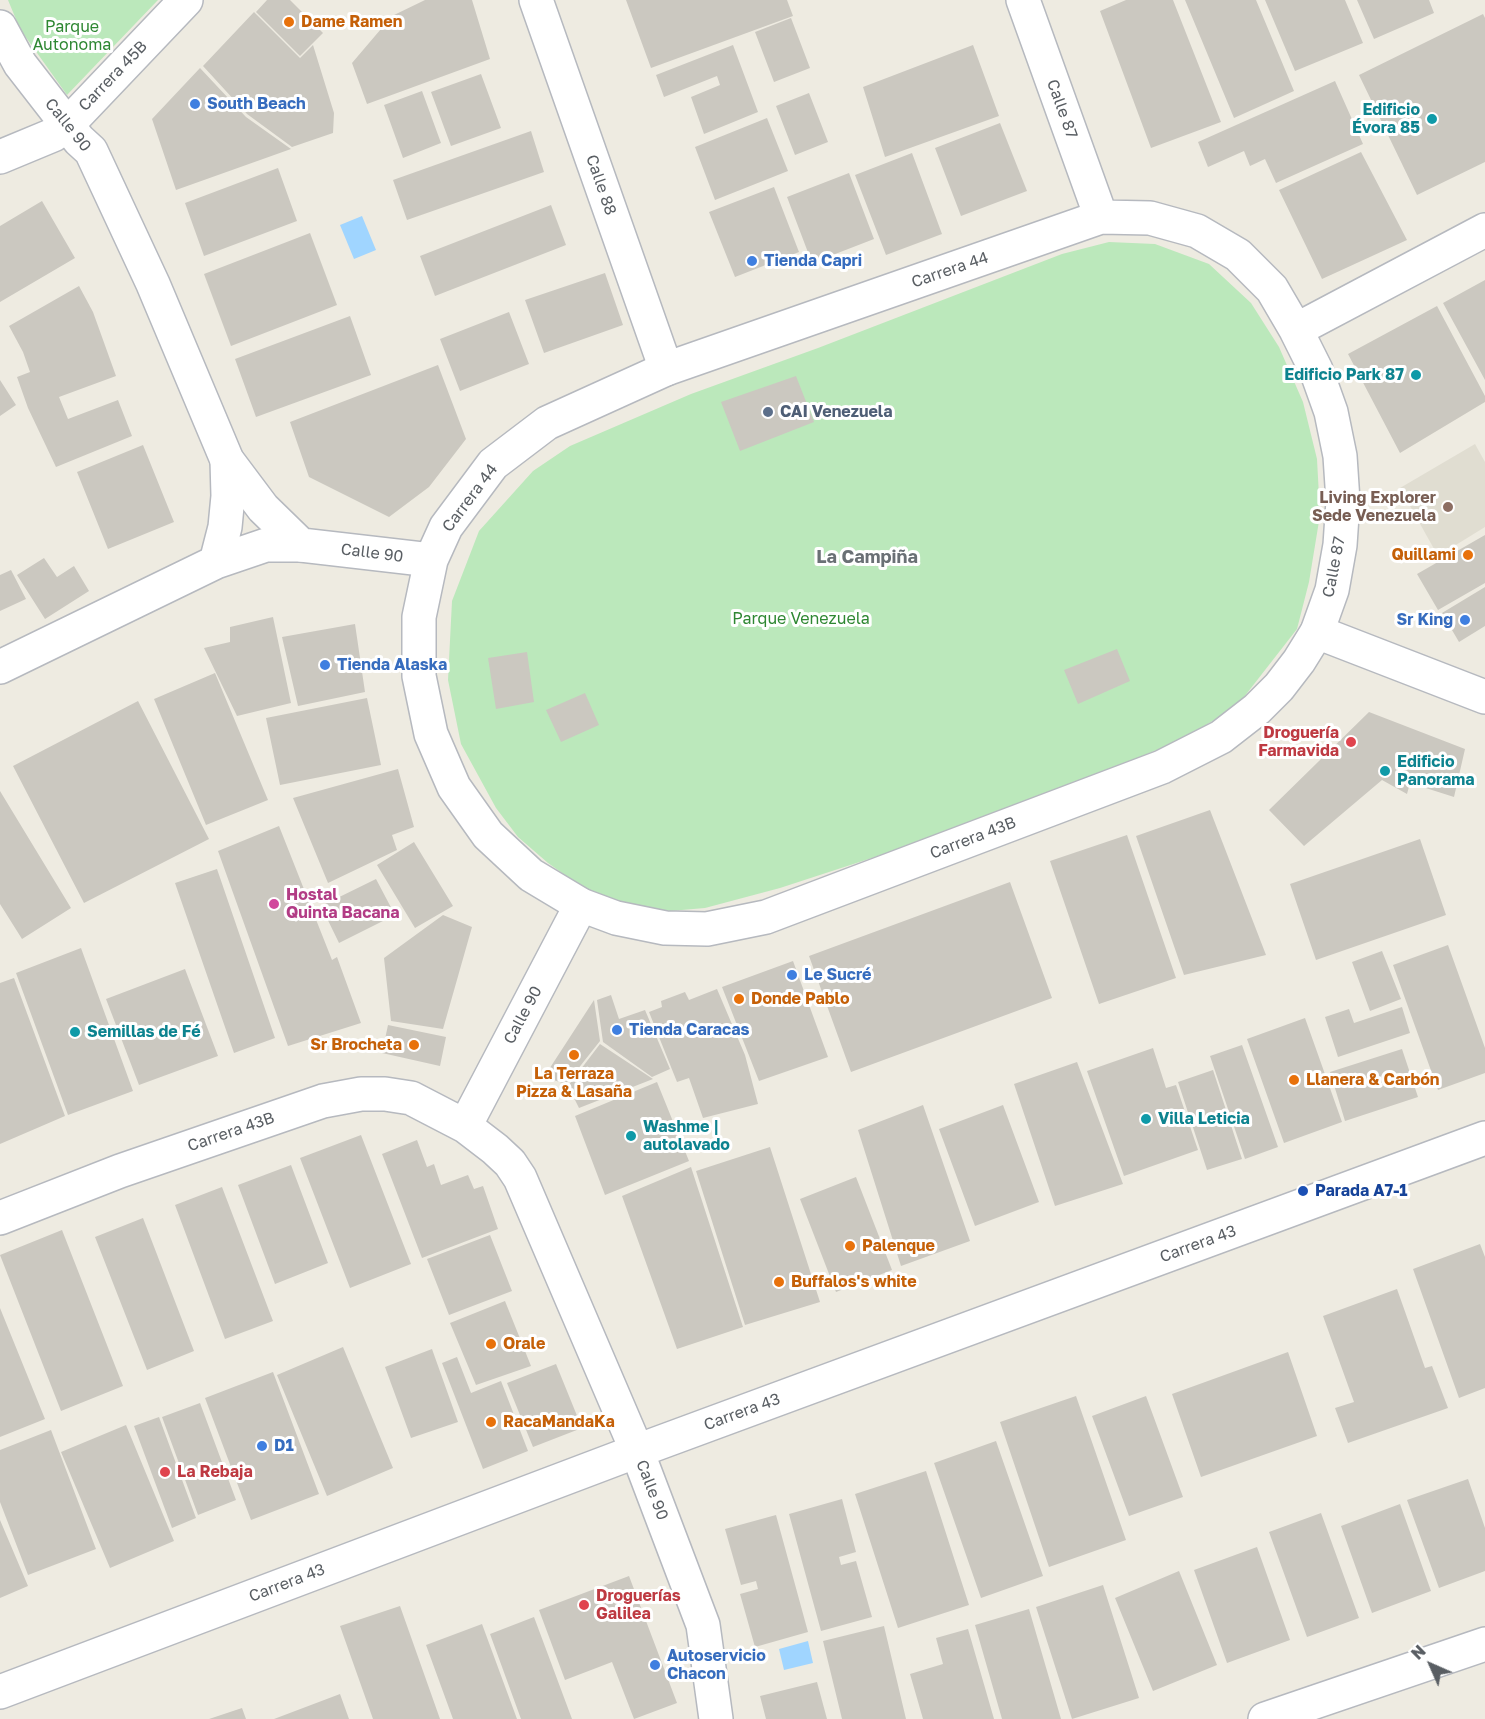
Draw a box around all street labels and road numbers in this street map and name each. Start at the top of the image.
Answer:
street label: Carrera 45B [75,37,151,115]
street label: Calle 87 [1042,77,1082,141]
street label: Calle 90 [41,95,95,155]
street label: Calle 88 [582,152,620,218]
street label: Carrera 44 [909,248,991,292]
street label: Carrera 44 [438,460,502,536]
street label: Calle 87 [1319,535,1349,599]
street label: Calle 90 [340,540,404,566]
street label: Carrera 43B [927,813,1019,863]
street label: Calle 90 [500,983,546,1047]
street label: Carrera 43B [185,1108,277,1156]
street label: Carrera 43 [1157,1221,1239,1267]
street label: Carrera 43 [701,1389,783,1435]
street label: Calle 90 [632,1457,672,1523]
street label: Carrera 43 [246,1560,328,1606]

